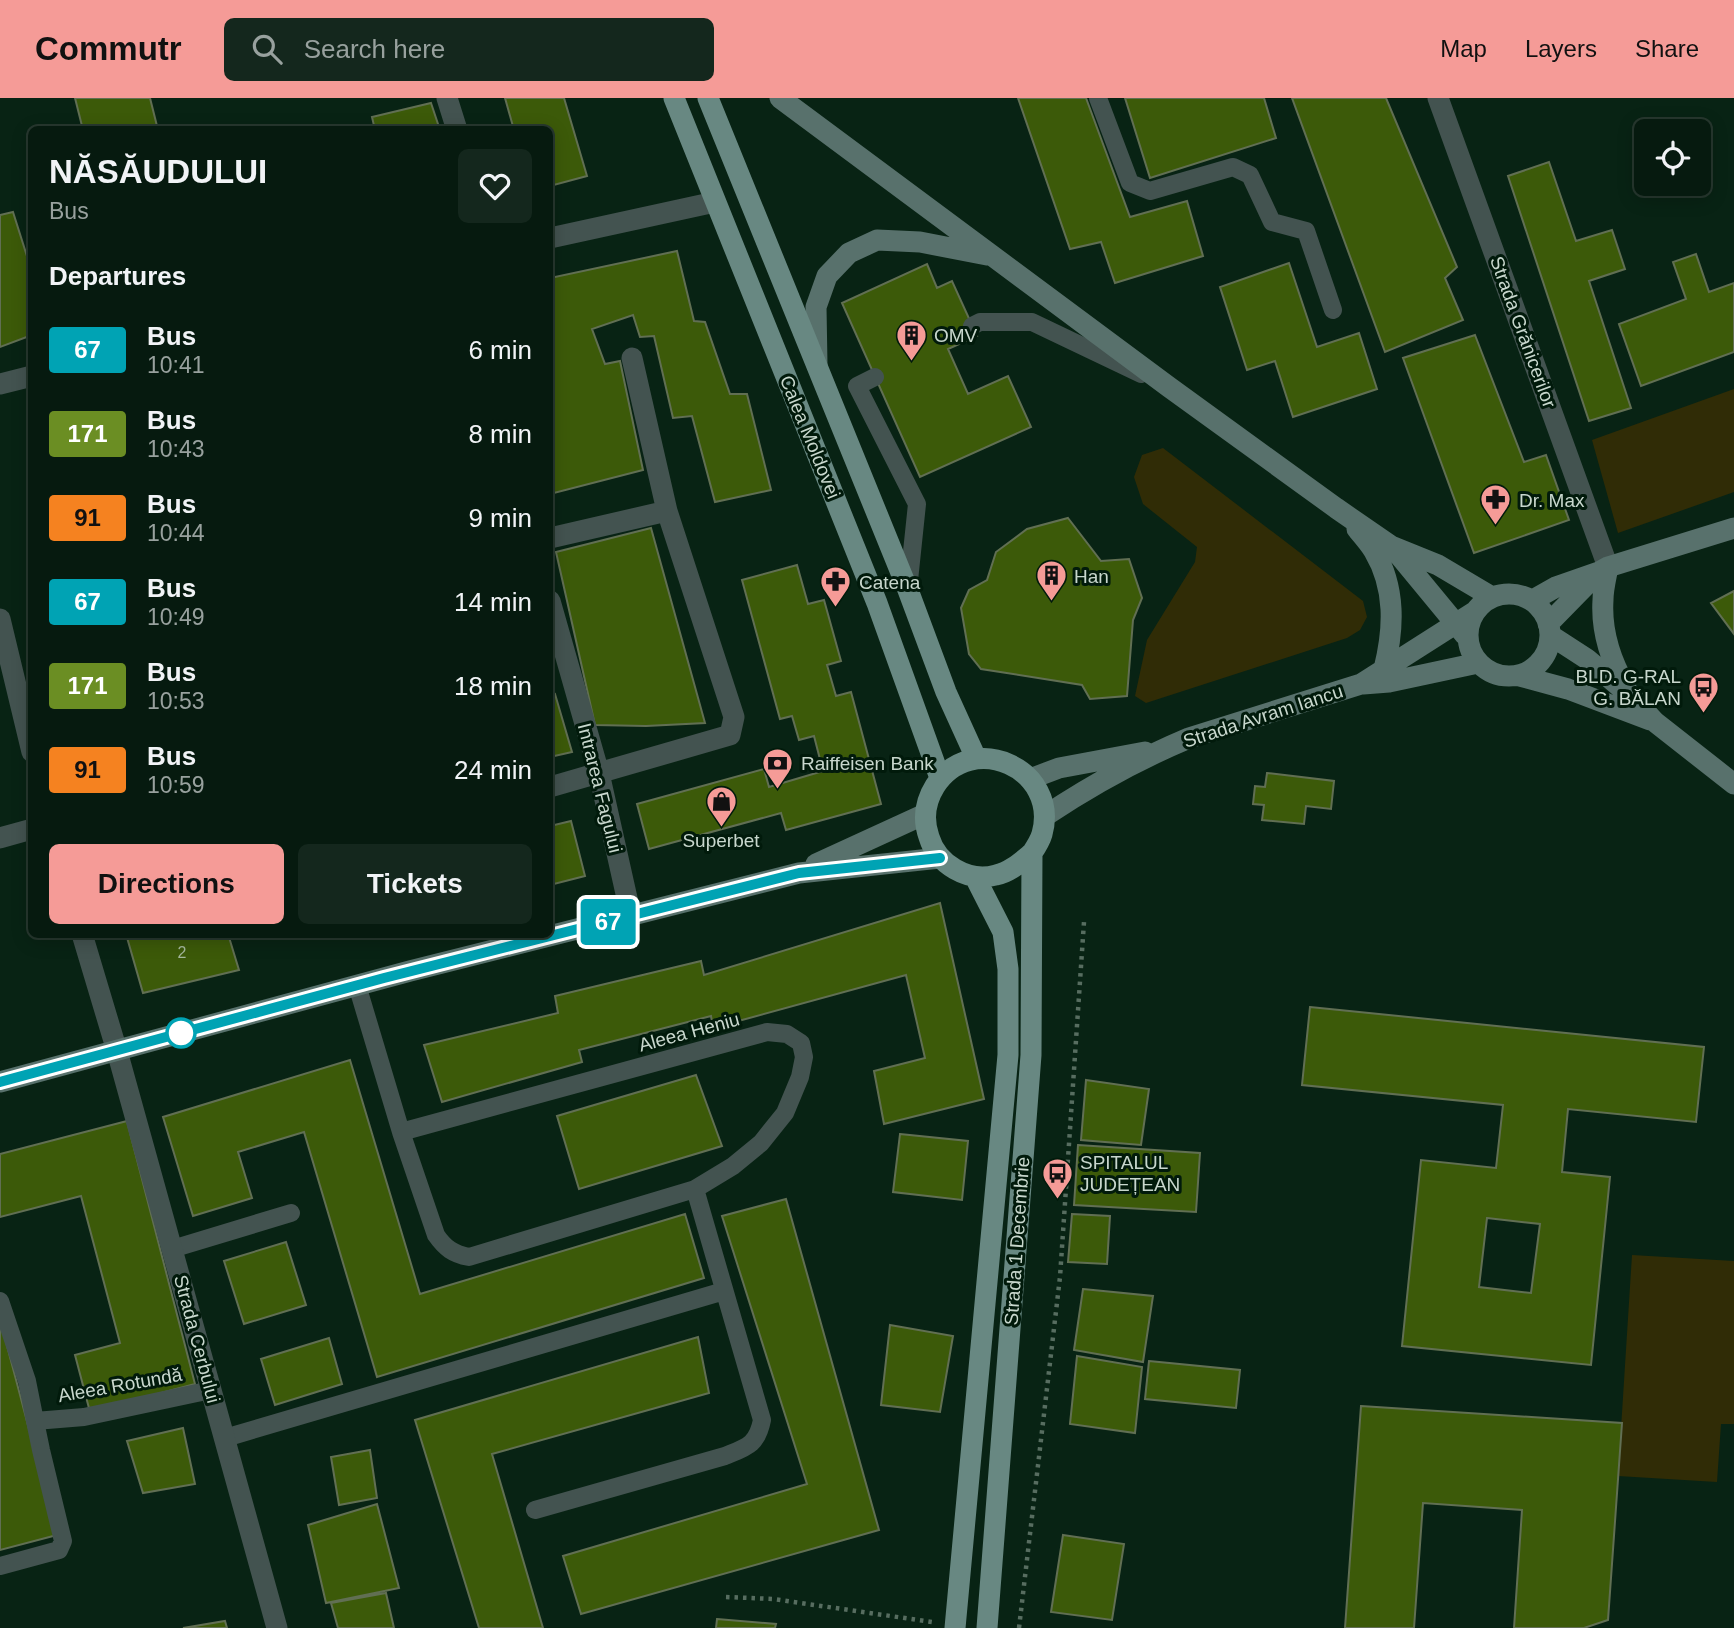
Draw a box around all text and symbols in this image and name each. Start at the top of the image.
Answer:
search box [224,18,714,81]
text: Commutr [35,30,182,67]
icon: search [248,30,286,68]
text: Search here [304,34,445,64]
text: Map [1440,35,1487,62]
text: Layers [1525,35,1597,62]
text: Share [1635,35,1699,62]
map controls [1634,119,1711,196]
button: locate [1634,119,1711,196]
button: heart [458,149,532,223]
text: NĂSĂUDULUI [49,153,267,190]
text: Bus [49,198,89,224]
street label: Strada Grănicerilor [1486,253,1560,411]
text: Departures [49,261,186,291]
building icon: OMV [894,318,928,362]
text: Bus [147,321,196,351]
place label: OMV [934,325,978,346]
text: 6 min [468,335,532,365]
text: 67 [74,336,101,363]
text: 10:41 [147,352,205,378]
street label: Calea Moldovei [776,372,844,502]
text: Bus [147,405,196,435]
text: 8 min [468,419,532,449]
text: 171 [67,420,108,447]
text: 10:43 [147,436,205,462]
pharmacy icon: Dr. Max [1479,483,1513,527]
text: Bus [147,489,196,519]
place label: Dr. Max [1519,490,1585,511]
text: 9 min [468,503,532,533]
text: 91 [74,504,101,531]
text: 10:44 [147,520,205,546]
building icon: Han [1034,559,1068,603]
pharmacy icon: Catena [819,565,853,609]
place label: Han [1074,566,1109,587]
place label: Catena [859,572,921,593]
text: Bus [147,573,196,603]
text: 14 min [454,587,532,617]
text: 67 [74,588,101,615]
text: 10:49 [147,604,205,630]
text: Bus [147,657,196,687]
place label: BLD. G-RAL G. BĂLAN [1575,666,1681,709]
bus stop icon: BLD. G-RAL G. BĂLAN [1687,670,1721,714]
text: 18 min [454,671,532,701]
text: 171 [67,672,108,699]
street label: Strada Avram Iancu [1181,680,1345,752]
text: 10:53 [147,688,205,714]
street label: Intrarea Fagului [574,721,626,855]
text: Bus [147,741,196,771]
bank icon: Raiffeisen Bank [761,746,795,790]
place label: Raiffeisen Bank [801,753,934,774]
text: 24 min [454,755,532,785]
text: 91 [74,756,101,783]
text: 10:59 [147,772,205,798]
shop icon: Superbet [704,784,738,828]
place label: Superbet [682,830,760,851]
button: Directions [49,844,284,924]
button: Tickets [298,844,532,924]
line badge: 67 [576,899,640,945]
text: 67 [595,908,621,935]
house number: 2 [178,944,187,961]
street label: Aleea Heniu [636,1008,742,1056]
unlabelled marker [166,1018,196,1048]
place label: SPITALUL JUDEȚEAN [1080,1152,1180,1195]
street label: Strada 1 Decembrie [1001,1156,1033,1326]
bus stop icon: SPITALUL JUDEȚEAN [1040,1156,1074,1200]
street label: Strada Cerbului [170,1273,224,1405]
street label: Aleea Rotundă [56,1364,184,1406]

